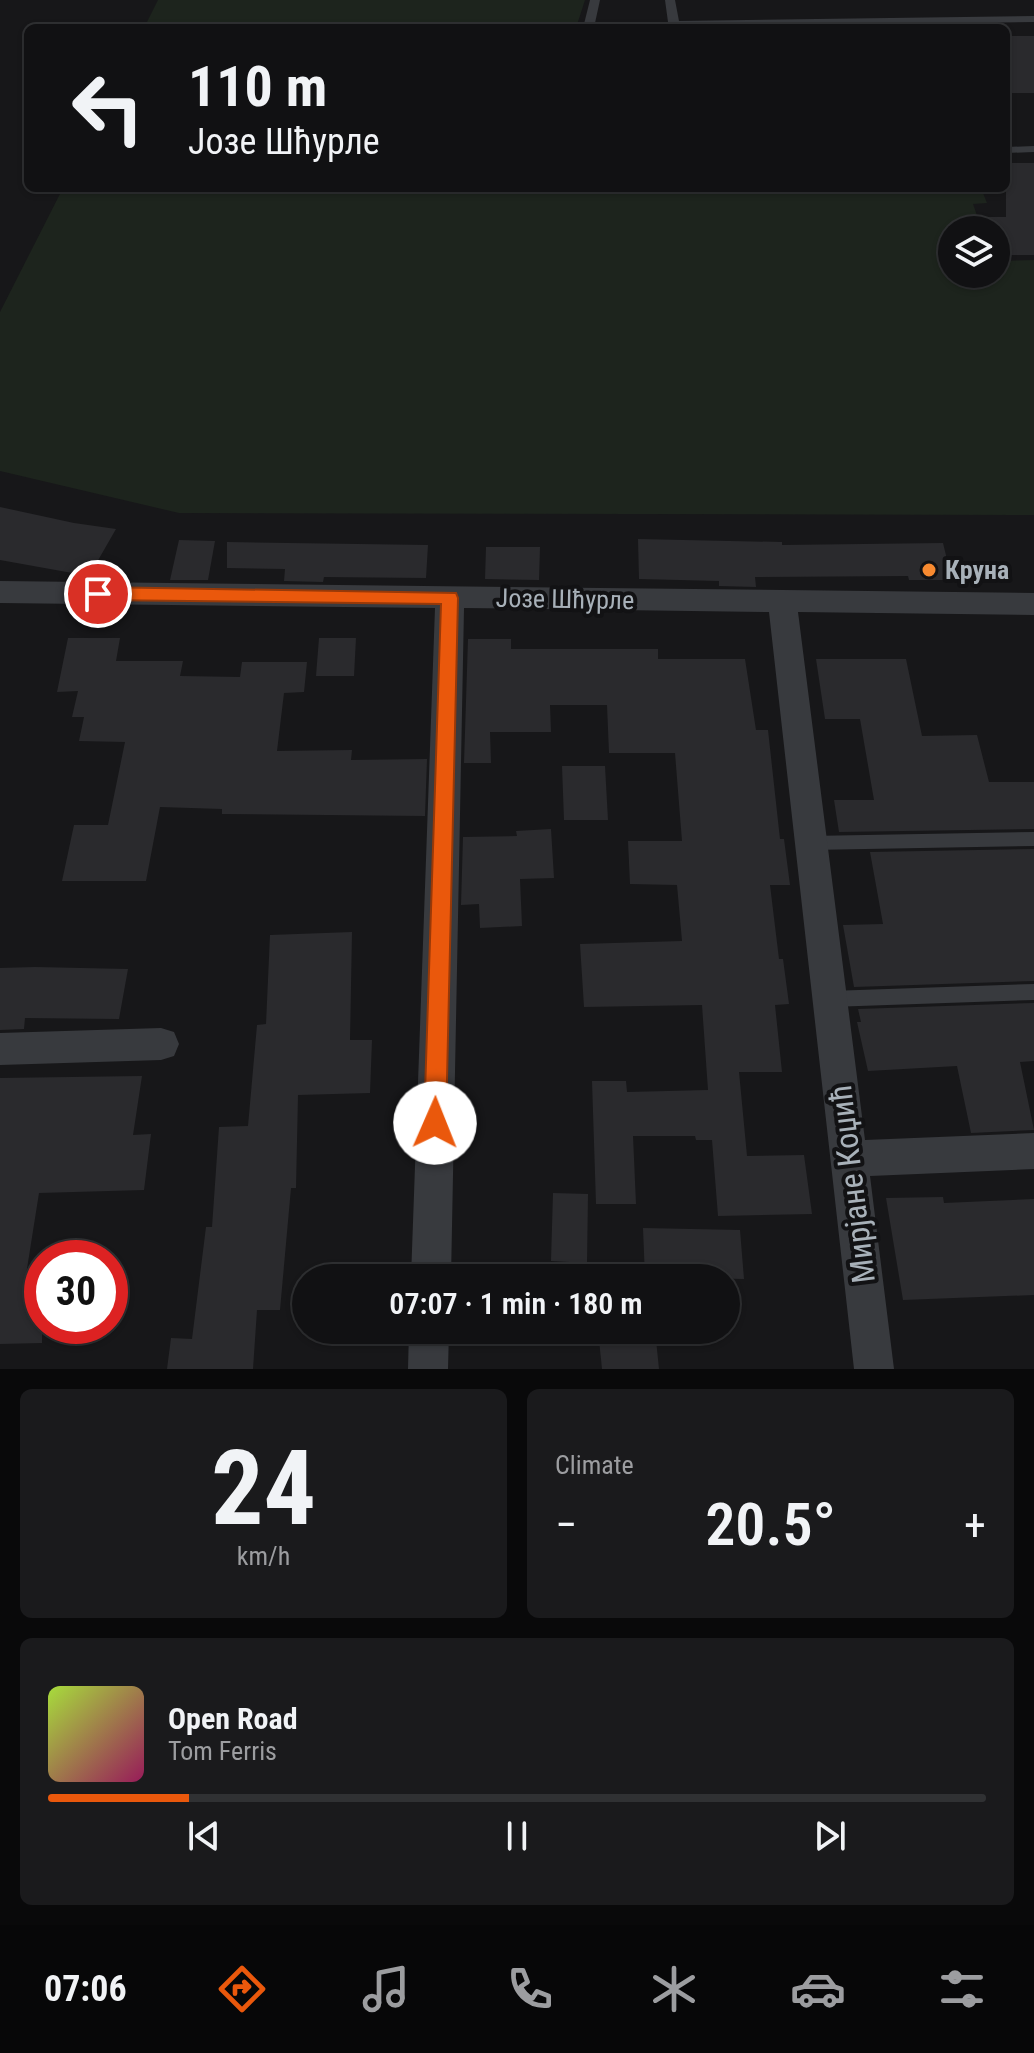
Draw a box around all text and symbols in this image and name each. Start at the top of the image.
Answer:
text: 110 m [188,54,327,120]
icon: left [56,56,160,160]
text: Јозе Шћурле [188,121,380,163]
map controls [938,216,1010,288]
button: layers [938,216,1010,288]
place label: Круна [945,555,1009,585]
pin [64,560,132,628]
marker: Круна [920,561,938,579]
icon: arrive [76,572,120,616]
street label: Јозе Шћурле [496,583,634,615]
position arrow [393,1081,477,1165]
street label: Мирјане Коџић [821,1083,883,1285]
speed limit sign: 30 [24,1240,128,1344]
text: 07:07 · 1 min · 180 m [389,1286,643,1321]
text: 24 [211,1428,316,1549]
text: Climate [555,1450,634,1480]
text: 20.5° [705,1489,836,1560]
text: − [555,1499,577,1551]
text: + [964,1499,986,1551]
text: km/h [237,1541,290,1571]
text: Open Road [168,1701,298,1736]
text: Tom Ferris [168,1736,277,1766]
icon: previous [182,1814,226,1858]
icon: pause [495,1814,539,1858]
icon: next [808,1814,852,1858]
icon: directions [214,1961,270,2017]
icon: music [358,1961,414,2017]
icon: phone [502,1961,558,2017]
icon: climate [646,1961,702,2017]
icon: car [790,1961,846,2017]
icon: filters [934,1961,990,2017]
text: 07:06 [44,1968,127,2010]

